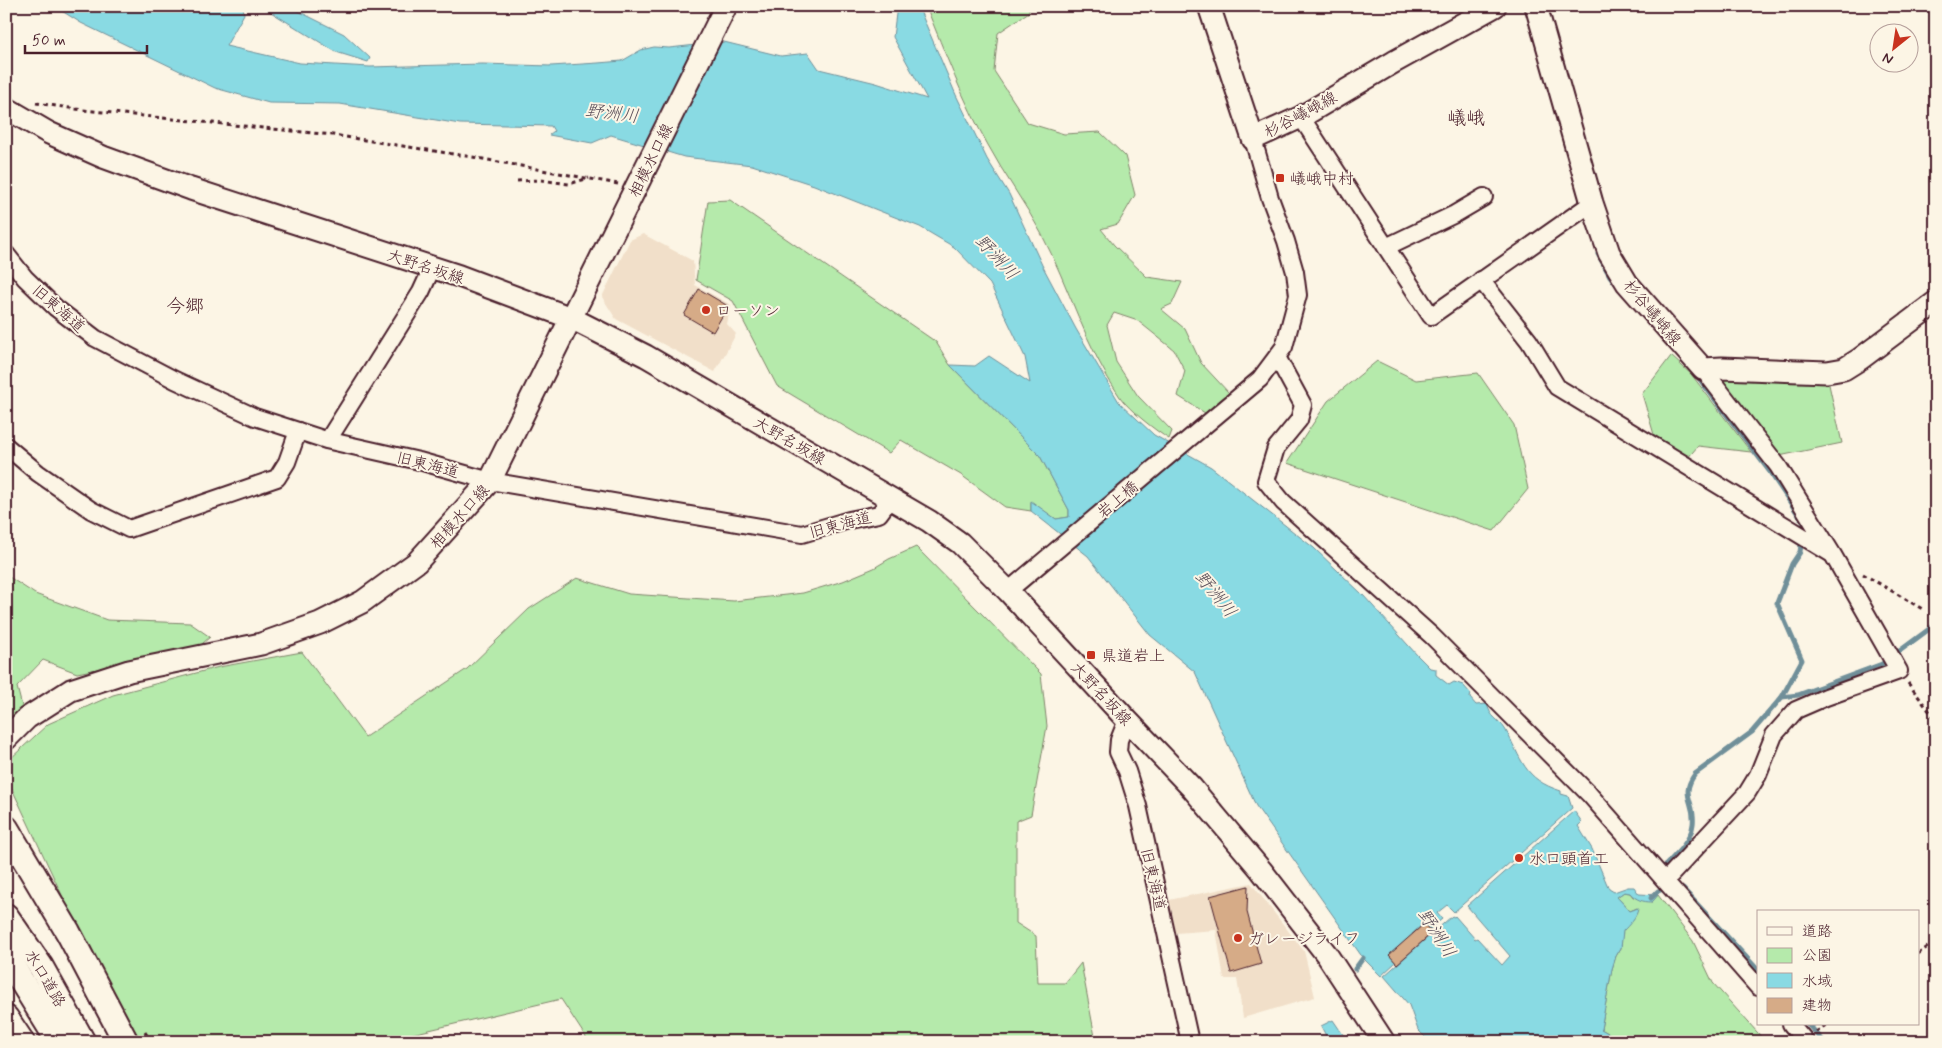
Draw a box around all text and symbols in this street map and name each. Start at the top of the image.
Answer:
scale bar [25,22,148,54]
north arrow [1870,22,1920,72]
text: 50 m [32,31,66,51]
text: N [1879,48,1897,69]
street label: 杉谷嶬峨線 [1260,87,1341,143]
water label: 野洲川 [584,99,640,129]
district label: 嶬峨 [1447,106,1485,131]
street label: 相模水口線 [624,120,678,201]
place label: 嶬峨中村 [1290,169,1354,190]
marker: 嶬峨中村 [1274,172,1286,184]
water label: 野洲川 [969,230,1023,286]
street label: 大野名坂線 [384,245,467,290]
street label: 杉谷嶬峨線 [1618,276,1686,350]
street label: 旧東海道 [27,280,89,338]
district label: 今郷 [166,294,204,319]
place label: ローソン [716,301,780,322]
marker: ローソン [700,304,712,316]
street label: 大野名坂線 [749,412,829,470]
street label: 旧東海道 [394,448,461,483]
street label: 岩上橋 [1093,477,1143,524]
street label: 相模水口線 [426,480,495,554]
street label: 旧東海道 [807,507,874,544]
water label: 野洲川 [1189,566,1242,623]
place label: 県道岩上 [1101,646,1165,667]
marker: 県道岩上 [1085,649,1097,661]
street label: 大野名坂線 [1066,658,1136,730]
street label: 旧東海道 [1135,846,1170,913]
place label: 水口頭首工 [1529,849,1609,870]
marker: 水口頭首工 [1513,852,1525,864]
water label: 野洲川 [1411,904,1461,963]
legend [1757,910,1920,1026]
text: 道路 [1802,922,1832,942]
place label: ガレージライフ [1248,929,1360,950]
marker: ガレージライフ [1232,932,1244,944]
street label: 水口道路 [19,946,70,1012]
text: 公園 [1802,946,1832,966]
text: 水域 [1802,972,1832,992]
text: 建物 [1802,996,1832,1016]

